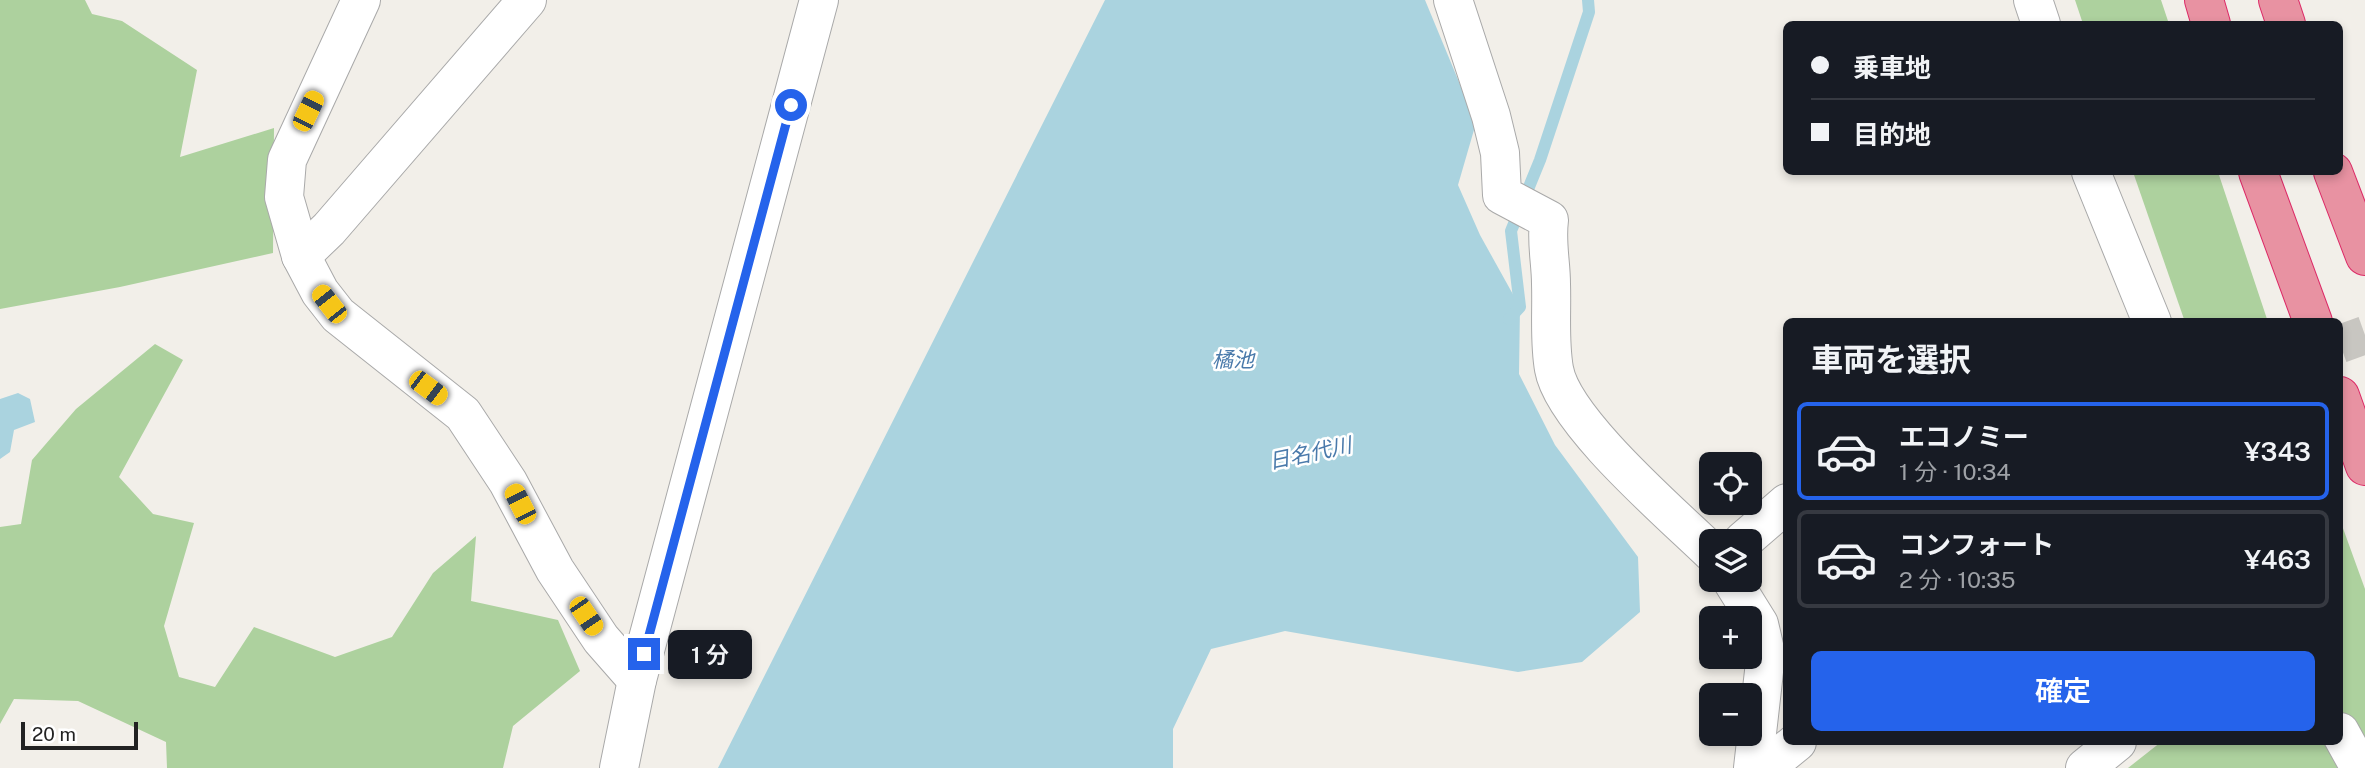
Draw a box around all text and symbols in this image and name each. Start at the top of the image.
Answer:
text: 乗車地 [1853,52,1931,83]
car [290,88,327,134]
route start [775,89,807,121]
text: 目的地 [1853,119,1931,150]
car [308,281,351,327]
text: 車両を選択 [1811,341,1971,378]
water label: 橘池 [1212,347,1256,372]
car [405,367,452,409]
icon: car [1815,420,1878,483]
text: エコノミー [1899,421,2029,452]
water label: 日名代川 [1266,432,1356,474]
text: ¥343 [2244,436,2311,467]
map controls [1699,452,1762,746]
button: locate [1699,452,1762,515]
text: 1 分 · 10:34 [1899,458,2011,485]
car [502,481,539,527]
icon: car [1815,528,1878,591]
button: layers [1699,529,1762,592]
text: コンフォート [1899,529,2054,560]
text: ¥463 [2244,544,2311,575]
text: 2 分 · 10:35 [1899,566,2015,593]
car [566,593,607,639]
button: + [1699,606,1762,669]
callout: 1 分 [668,630,752,678]
route end [628,638,660,670]
text: 1 分 [691,641,729,668]
button: 確定 [1811,651,2315,731]
button: − [1699,683,1762,746]
scale bar [21,719,138,751]
text: 20 m [32,723,76,745]

